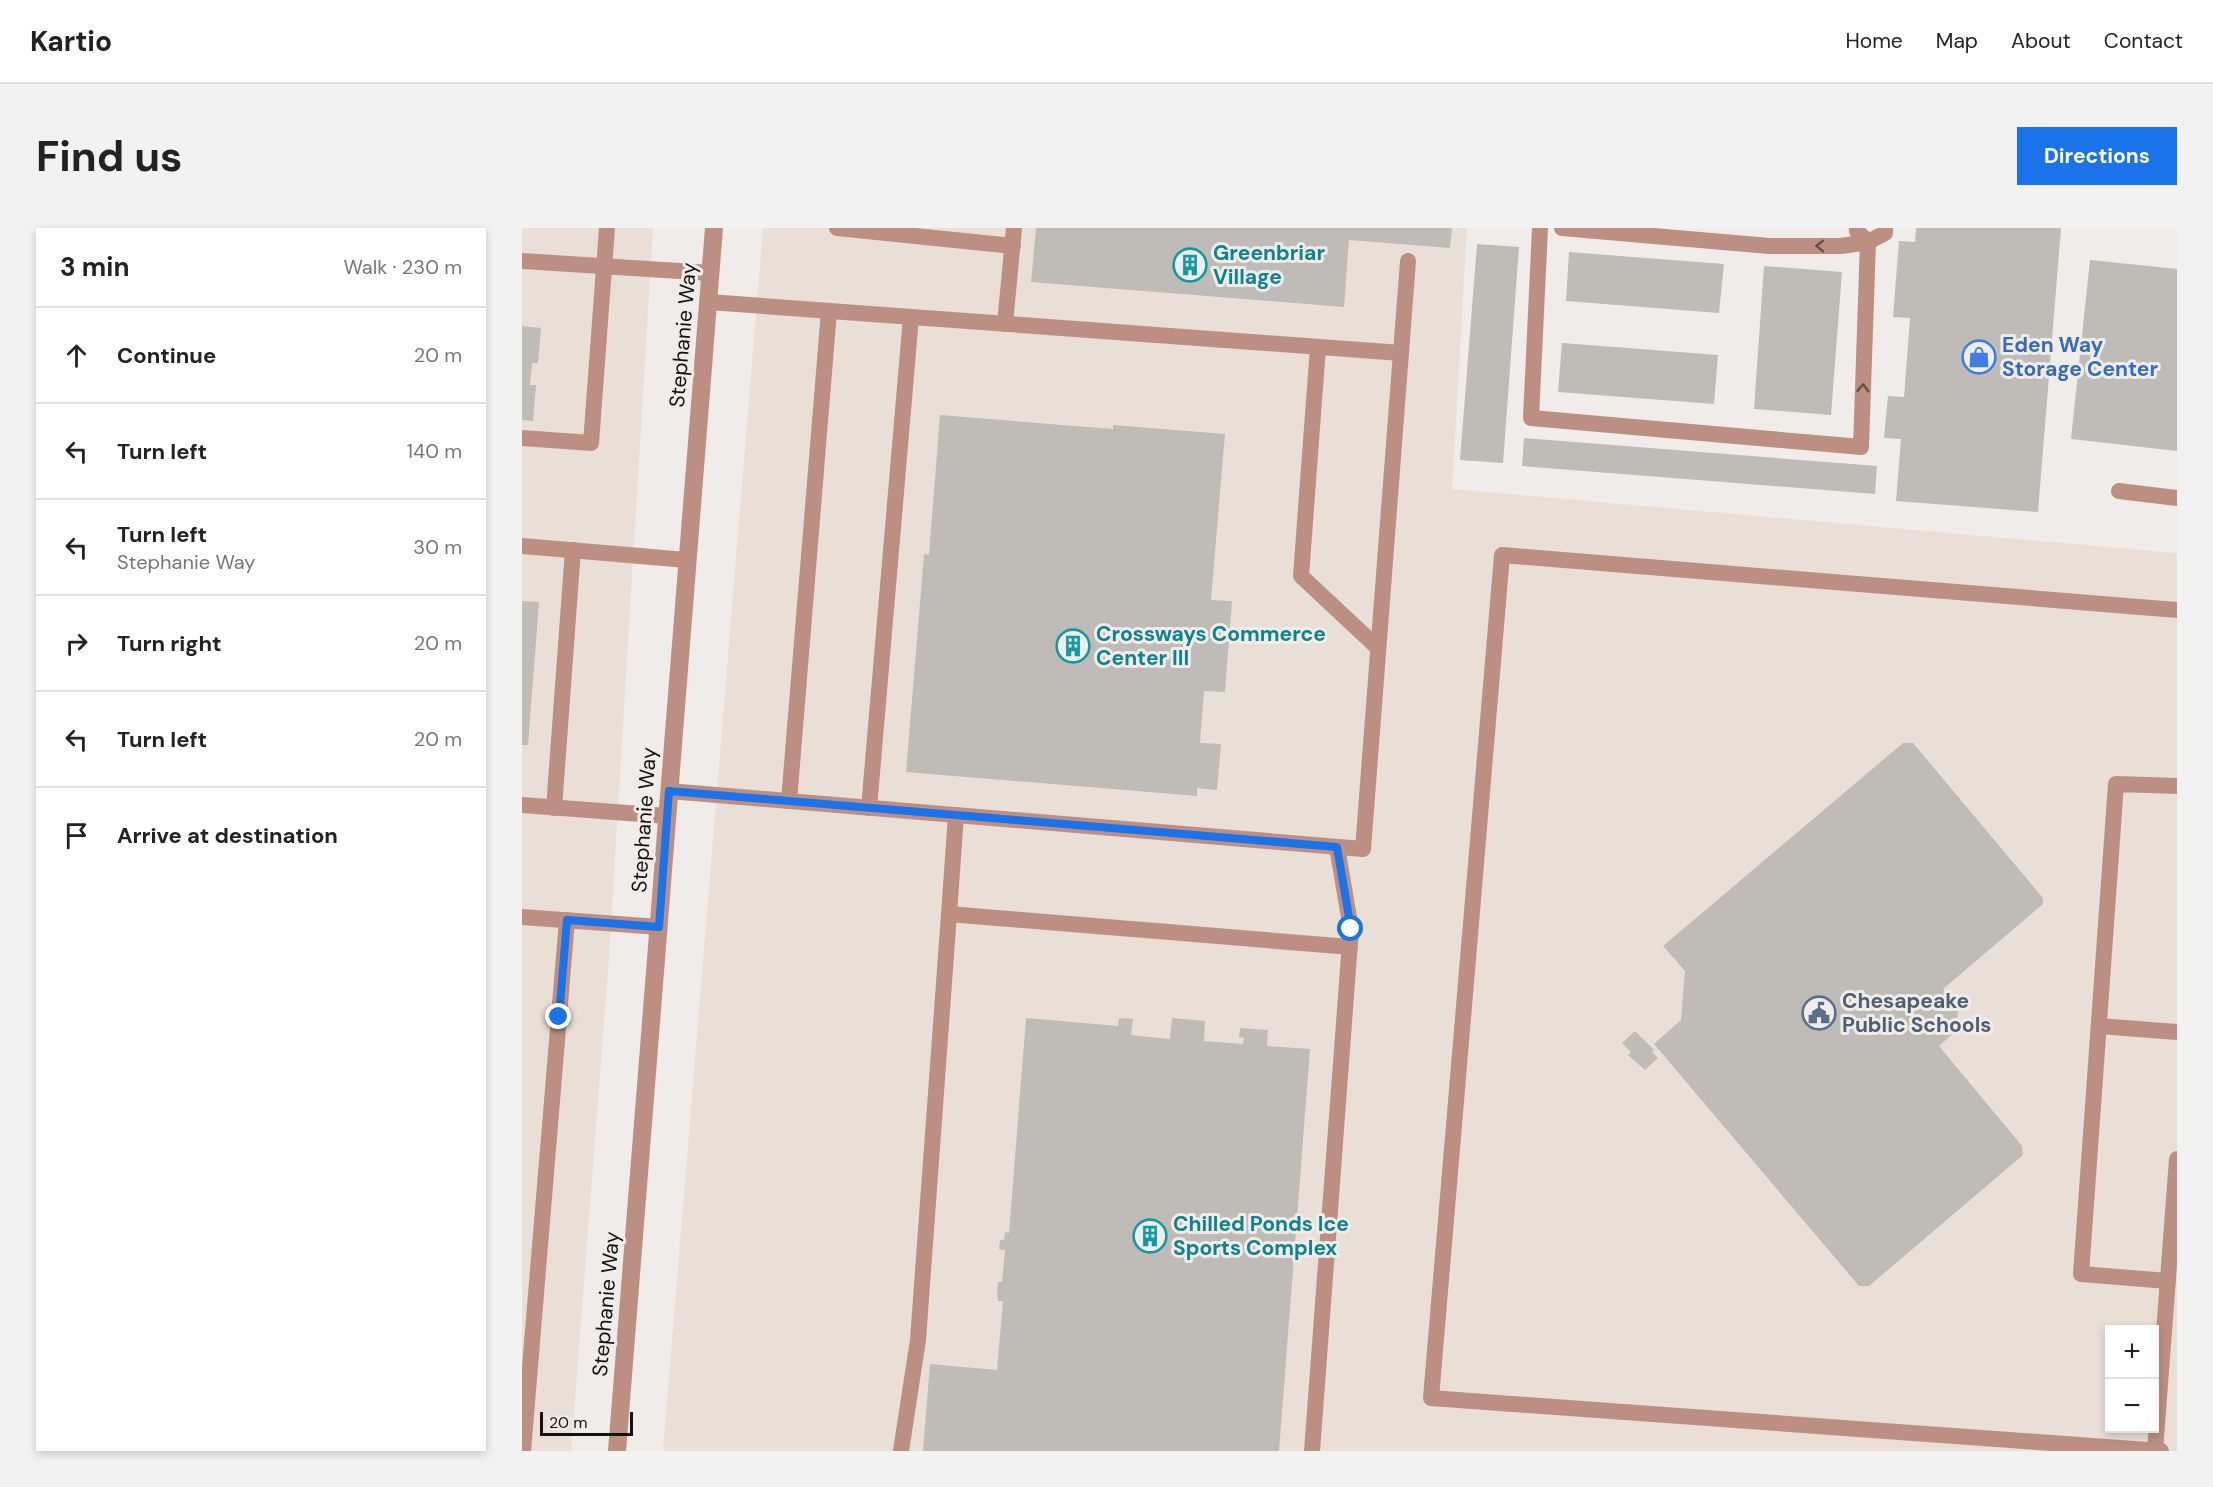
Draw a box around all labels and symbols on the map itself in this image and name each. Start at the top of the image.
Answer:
place label: Greenbriar Village [1213,239,1325,291]
one-way arrow [1815,240,1824,252]
building icon: Greenbriar Village [1172,247,1208,283]
street label: Stephanie Way [663,261,703,409]
place label: Eden Way Storage Center [2002,331,2158,383]
shop icon: Eden Way Storage Center [1961,339,1997,375]
one-way arrow [1857,384,1869,393]
place label: Crossways Commerce Center III [1096,620,1326,672]
building icon: Crossways Commerce Center III [1055,628,1091,664]
street label: Stephanie Way [625,746,663,893]
route start [1337,915,1363,941]
place label: Chesapeake Public Schools [1842,987,1991,1039]
public building icon: Chesapeake Public Schools [1801,995,1837,1031]
route end [545,1003,571,1029]
place label: Chilled Ponds Ice Sports Complex [1173,1210,1349,1262]
building icon: Chilled Ponds Ice Sports Complex [1132,1218,1168,1254]
street label: Stephanie Way [586,1230,626,1378]
scale bar [540,1409,633,1436]

